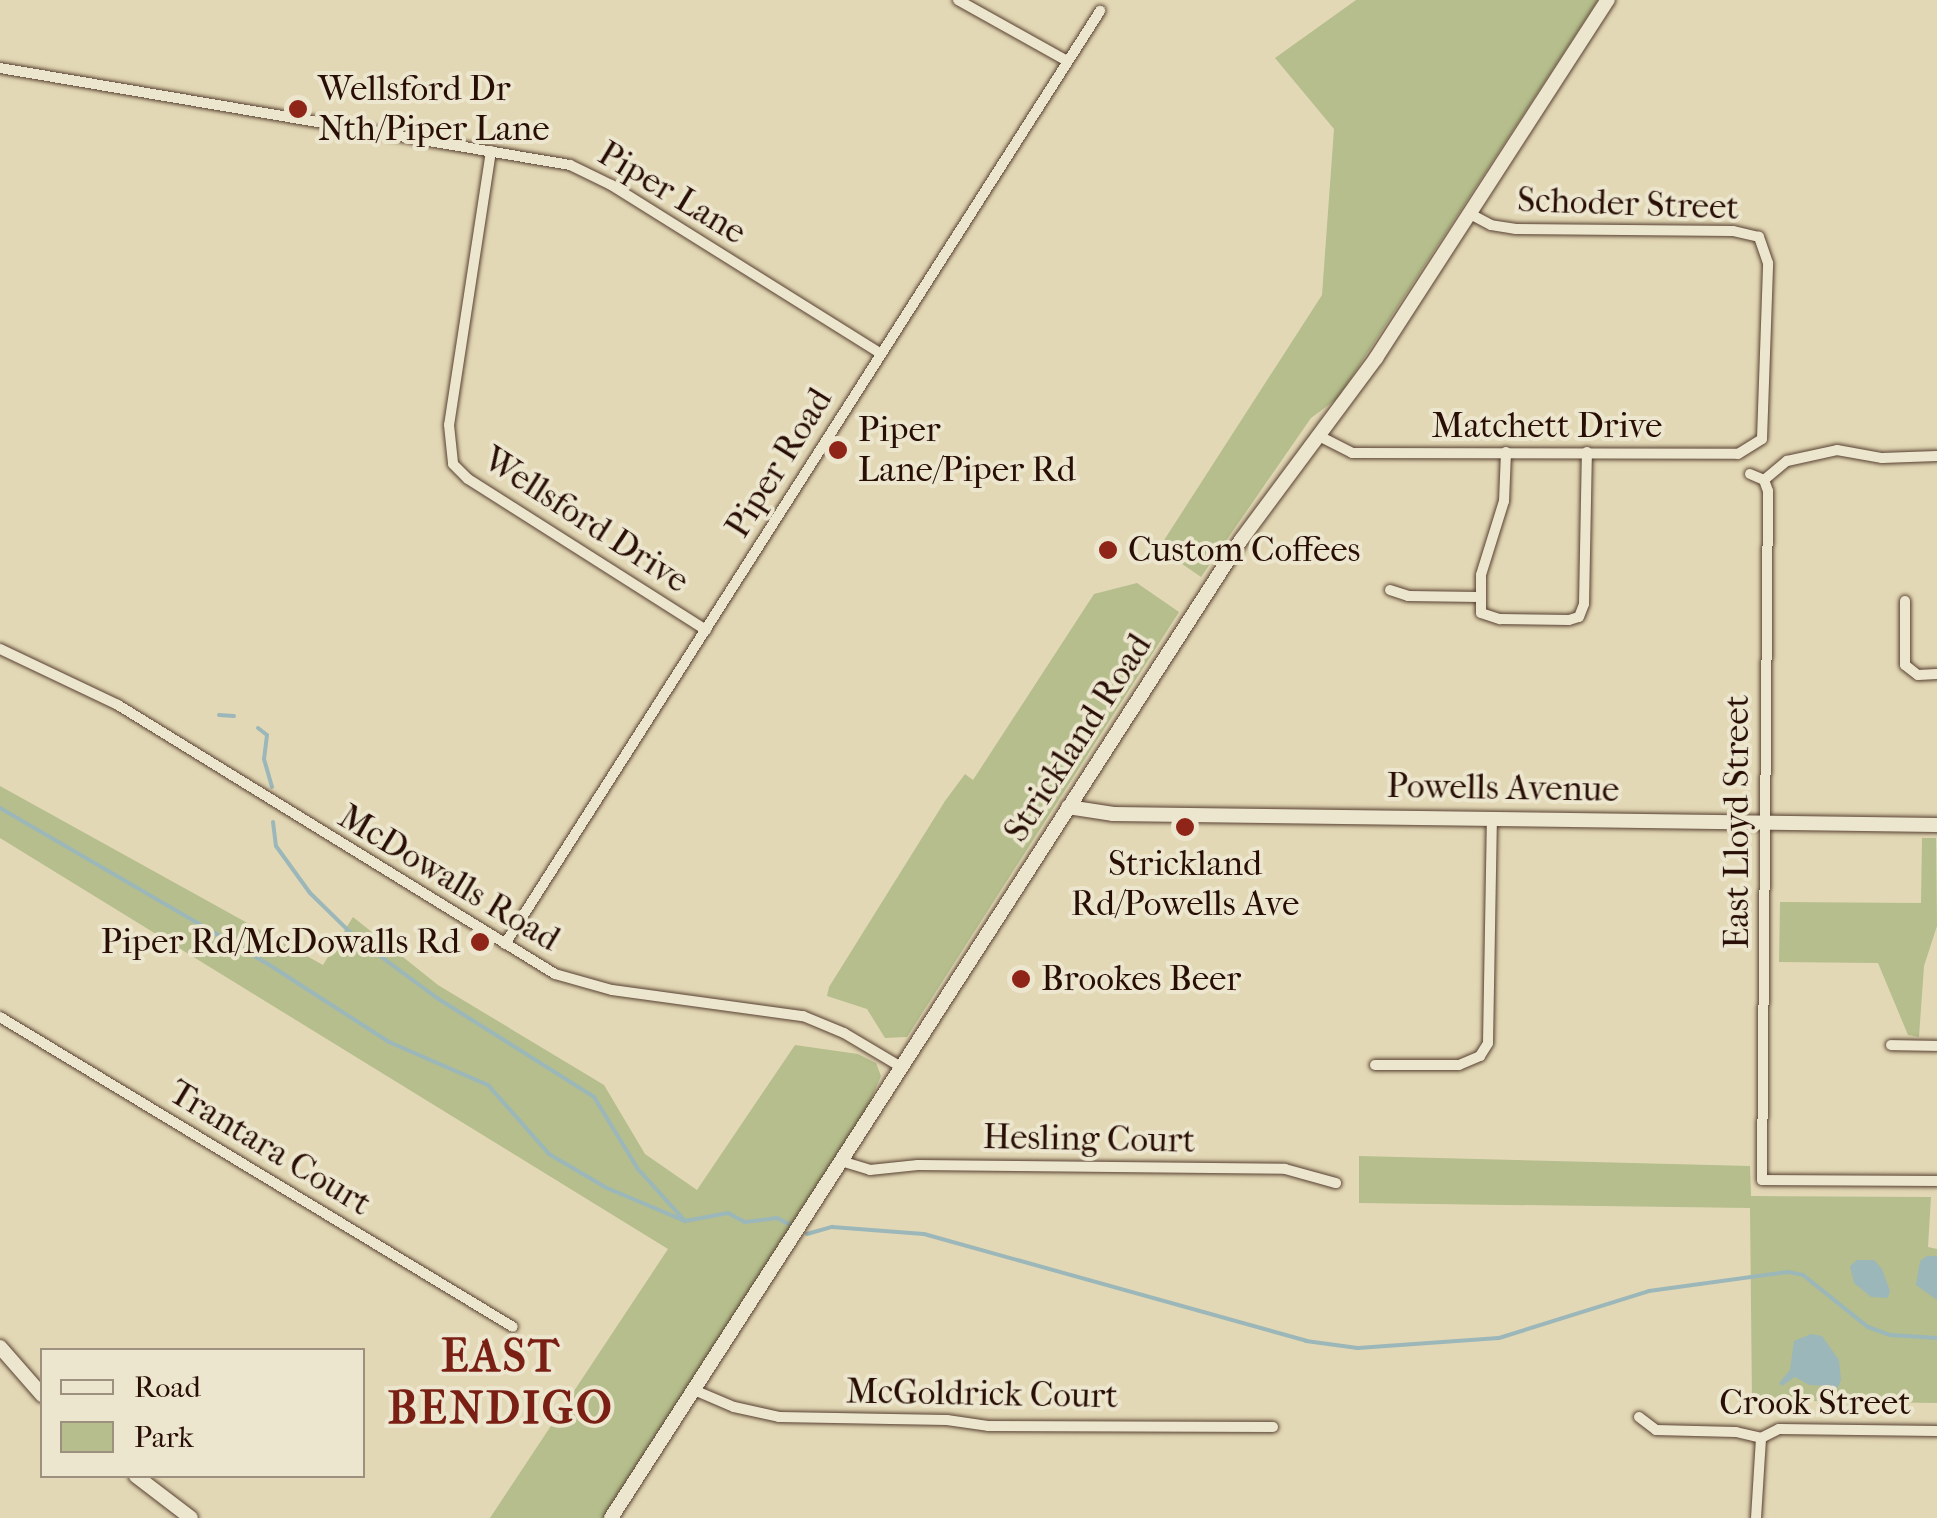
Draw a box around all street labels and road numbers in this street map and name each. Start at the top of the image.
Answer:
street label: Piper Lane [590,133,754,253]
street label: Schoder Street [1516,179,1740,229]
street label: Piper Road [717,381,841,545]
street label: Matchett Drive [1432,405,1662,447]
street label: Wellsford Drive [475,438,697,602]
street label: Strickland Road [995,626,1161,850]
street label: East Lloyd Street [1716,695,1758,949]
street label: Powells Avenue [1386,765,1620,811]
street label: McDowalls Road [331,796,567,960]
street label: Trantara Court [161,1071,379,1225]
street label: Hesling Court [983,1116,1195,1162]
street label: McGoldrick Court [846,1371,1118,1417]
street label: Crook Street [1719,1382,1911,1424]

